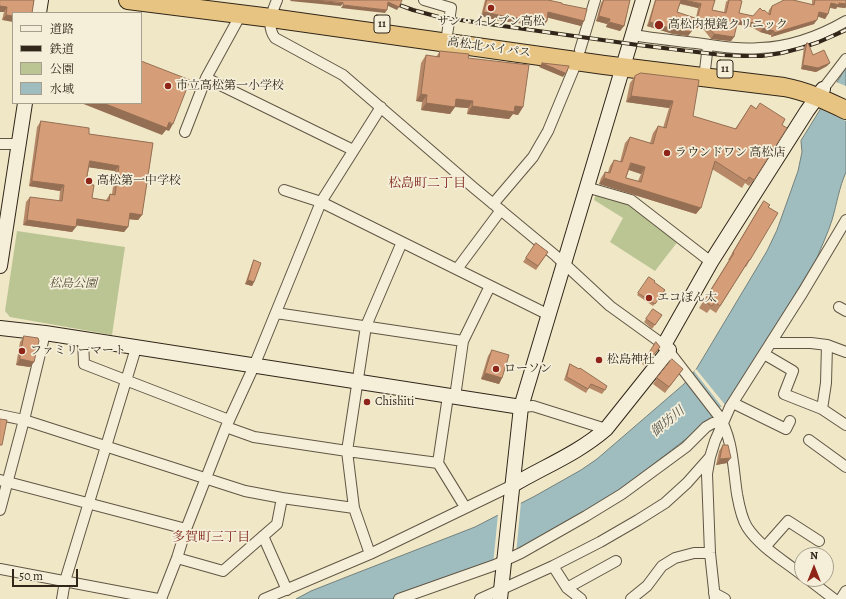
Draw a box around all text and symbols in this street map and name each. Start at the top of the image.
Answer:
marker: サン・イレブン高松 [486,3,496,13]
legend [12,12,142,104]
road number: 11 [374,15,390,33]
place label: サン・イレブン高松 [437,15,545,29]
place label: 高松内視鏡クリニック [668,18,788,32]
marker: 高松内視鏡クリニック [653,19,665,31]
text: 道路 [50,21,74,37]
street label: 高松北バイパス [446,35,532,61]
text: 鉄道 [50,41,74,57]
road number: 11 [717,60,733,78]
text: 公園 [50,61,74,77]
place label: 市立高松第一小学校 [176,79,284,93]
text: 水域 [50,81,74,97]
marker: 市立高松第一小学校 [163,81,173,91]
place label: ラウンドワン 高松店 [675,146,785,160]
marker: ラウンドワン 高松店 [662,148,672,158]
place label: 高松第一中学校 [97,174,181,188]
marker: 高松第一中学校 [84,176,94,186]
district label: 松島町二丁目 [388,176,466,192]
park label: 松島公園 [49,277,97,291]
place label: エコぽん太 [657,291,717,305]
marker: エコぽん太 [644,293,654,303]
place label: ファミリーマート [30,344,126,358]
marker: ファミリーマート [17,346,27,356]
place label: 松島神社 [607,353,655,367]
marker: 松島神社 [594,355,604,365]
place label: ローソン [504,362,552,376]
marker: ローソン [491,364,501,374]
place label: Chishiti [375,395,414,409]
marker: Chishiti [362,397,372,407]
water label: 御坊川 [648,403,688,441]
district label: 多賀町三丁目 [172,530,250,546]
north arrow [794,547,834,587]
text: N [810,548,818,563]
scale bar [14,561,80,587]
text: 50 m [19,568,43,584]

